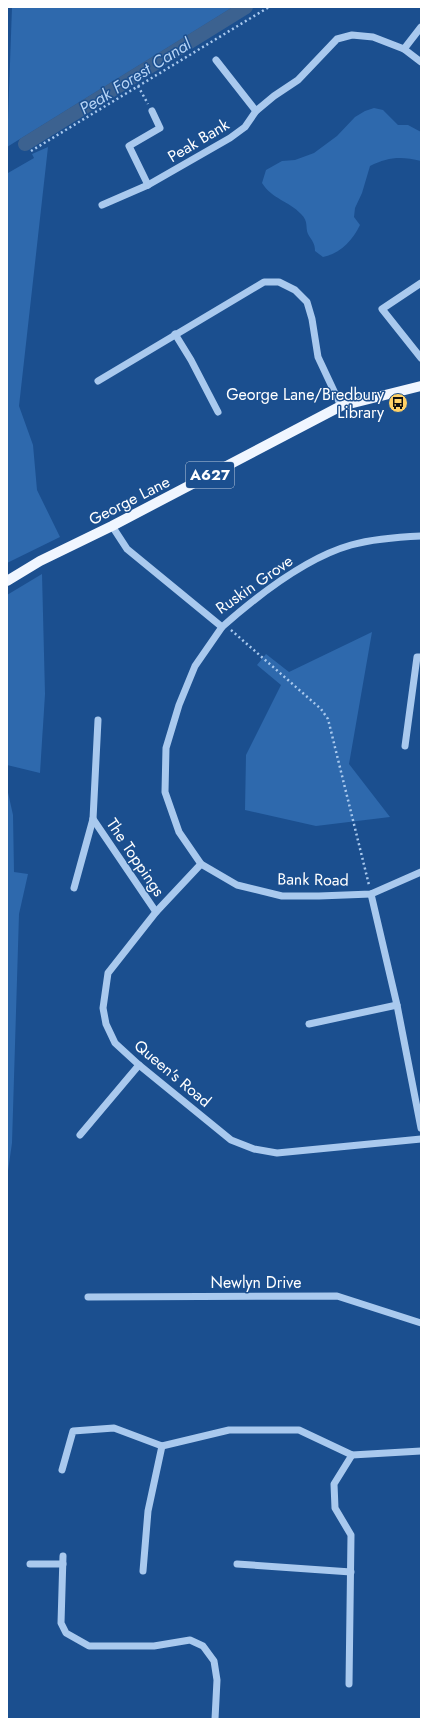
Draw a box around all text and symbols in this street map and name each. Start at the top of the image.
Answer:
water label: Peak Forest Canal [74,31,197,120]
street label: Peak Bank [163,113,234,168]
place label: George Lane/Bredbury Library [226,383,385,424]
bus stop icon: George Lane/Bredbury Library [387,392,409,414]
road number: A627 [186,462,234,488]
street label: George Lane [85,470,174,531]
street label: Ruskin Grove [211,549,298,619]
street label: The Toppings [101,814,170,901]
street label: Bank Road [277,867,349,892]
street label: Queen's Road [129,1034,216,1112]
street label: Newlyn Drive [211,1271,301,1294]

